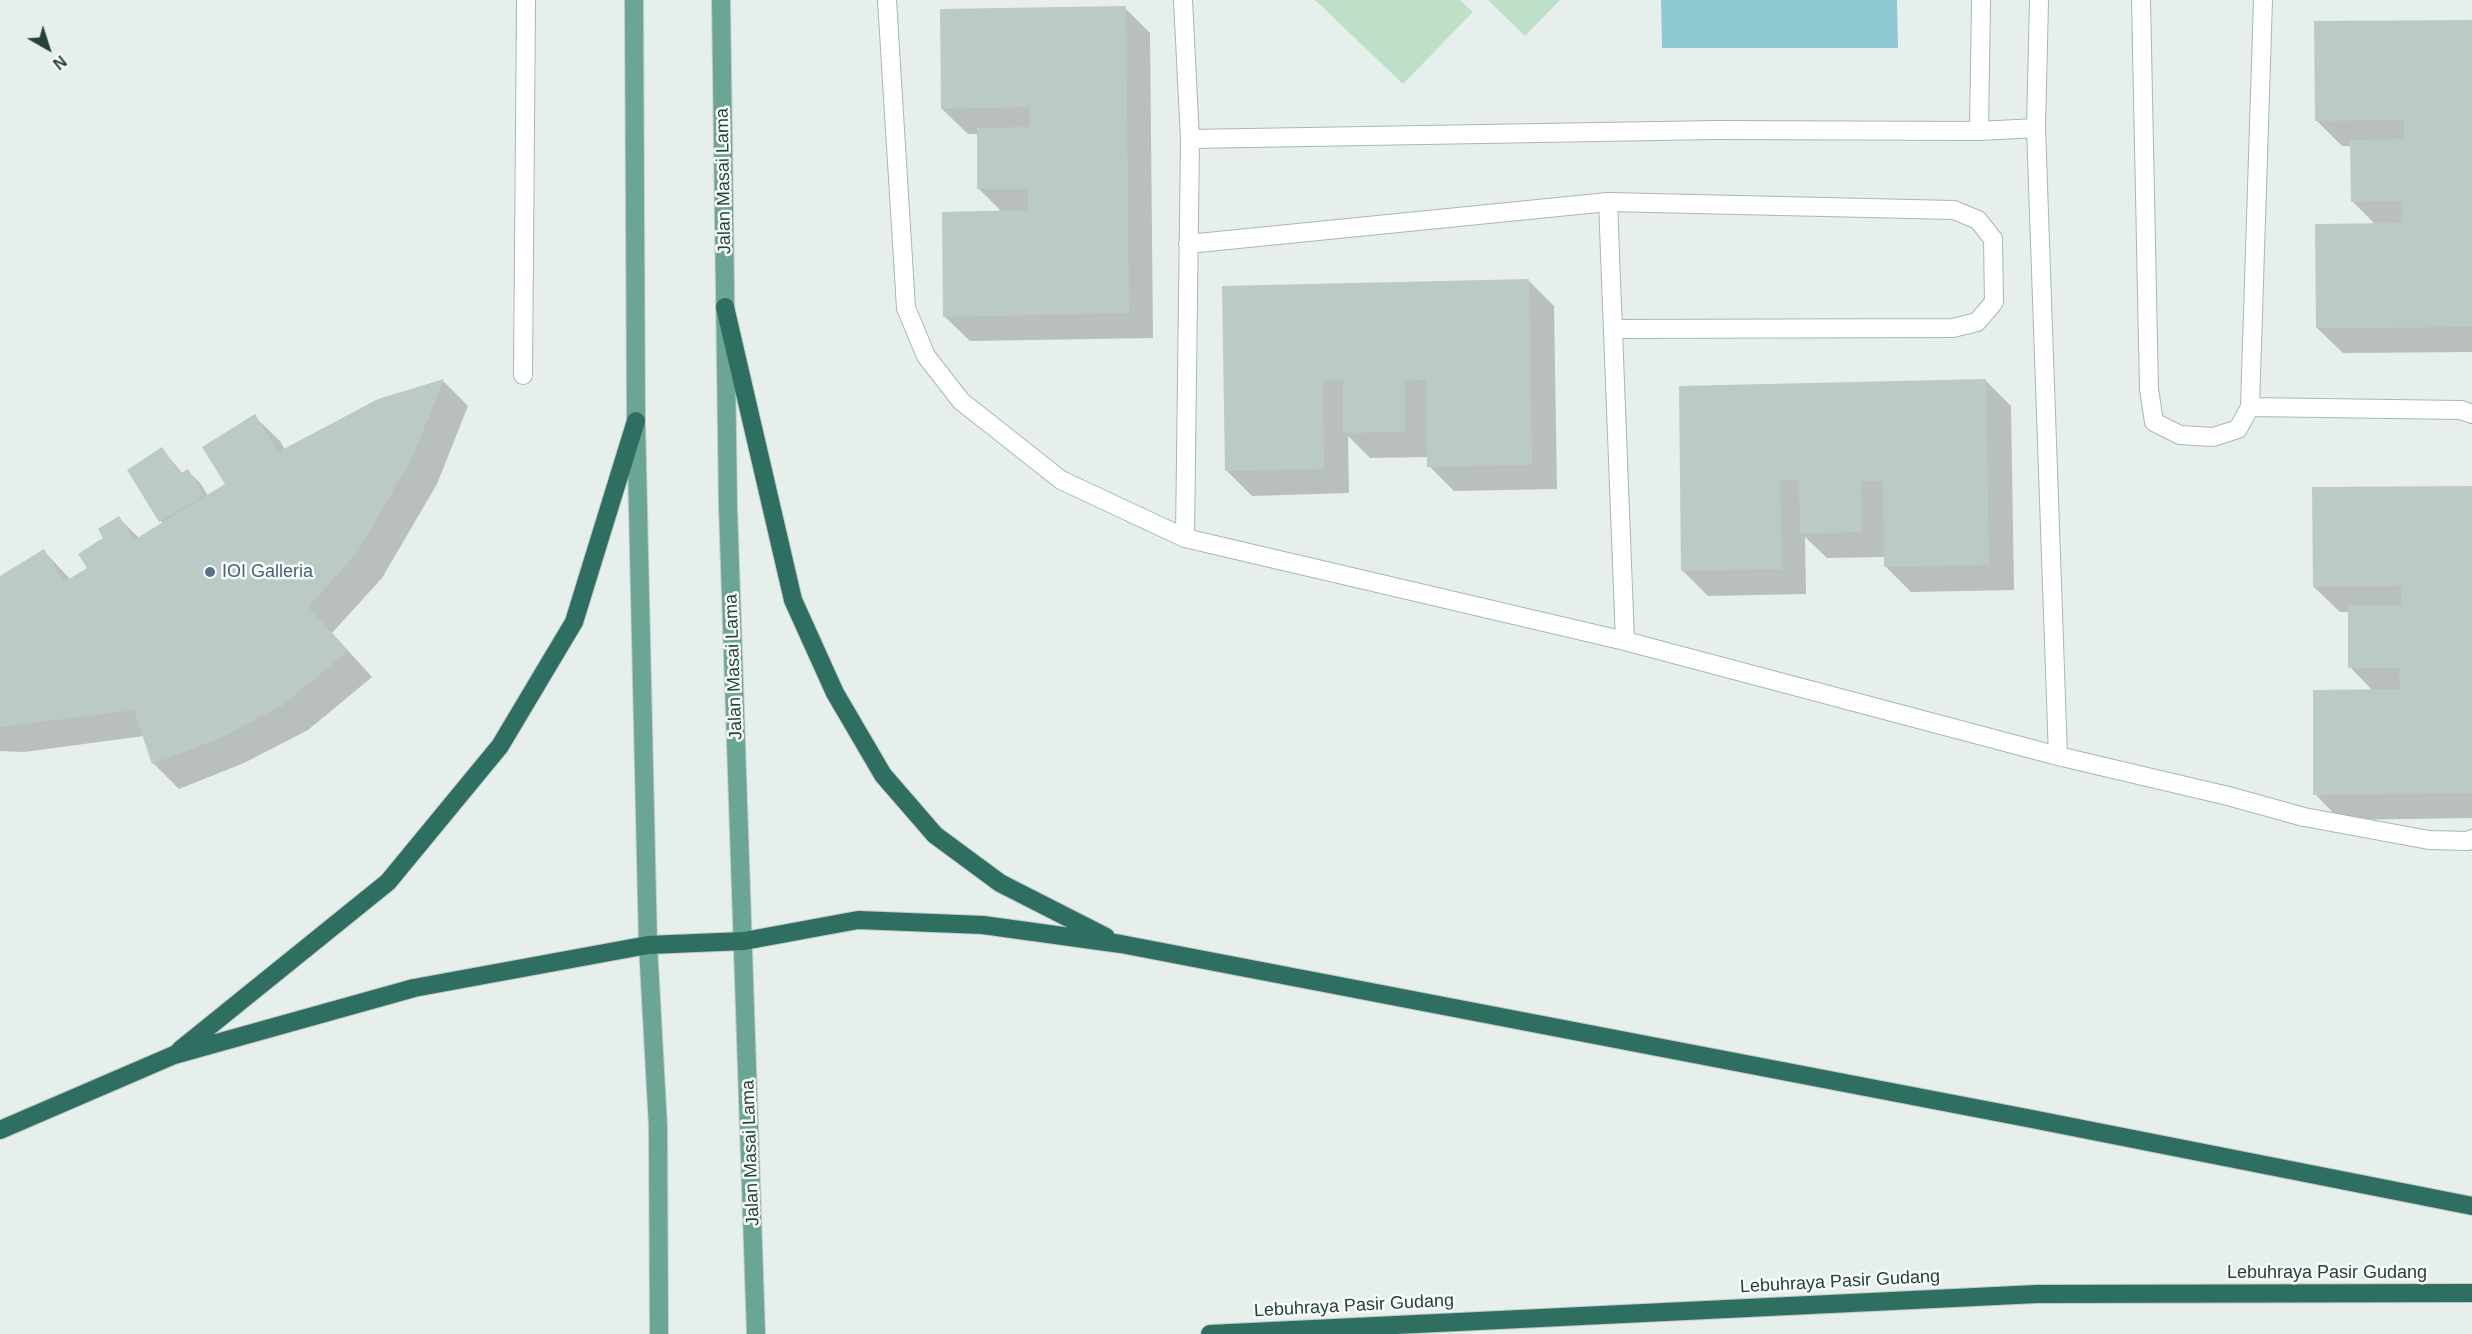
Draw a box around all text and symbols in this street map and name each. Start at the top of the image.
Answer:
north arrow [18,18,78,78]
text: N [50,52,69,73]
street label: Jalan Masai Lama [712,108,736,254]
place label: IOI Galleria [222,561,313,583]
marker: IOI Galleria [203,565,217,579]
street label: Jalan Masai Lama [721,594,747,740]
street label: Jalan Masai Lama [738,1080,764,1226]
street label: Lebuhraya Pasir Gudang [2227,1262,2427,1284]
street label: Lebuhraya Pasir Gudang [1740,1266,1940,1298]
street label: Lebuhraya Pasir Gudang [1254,1290,1454,1322]

